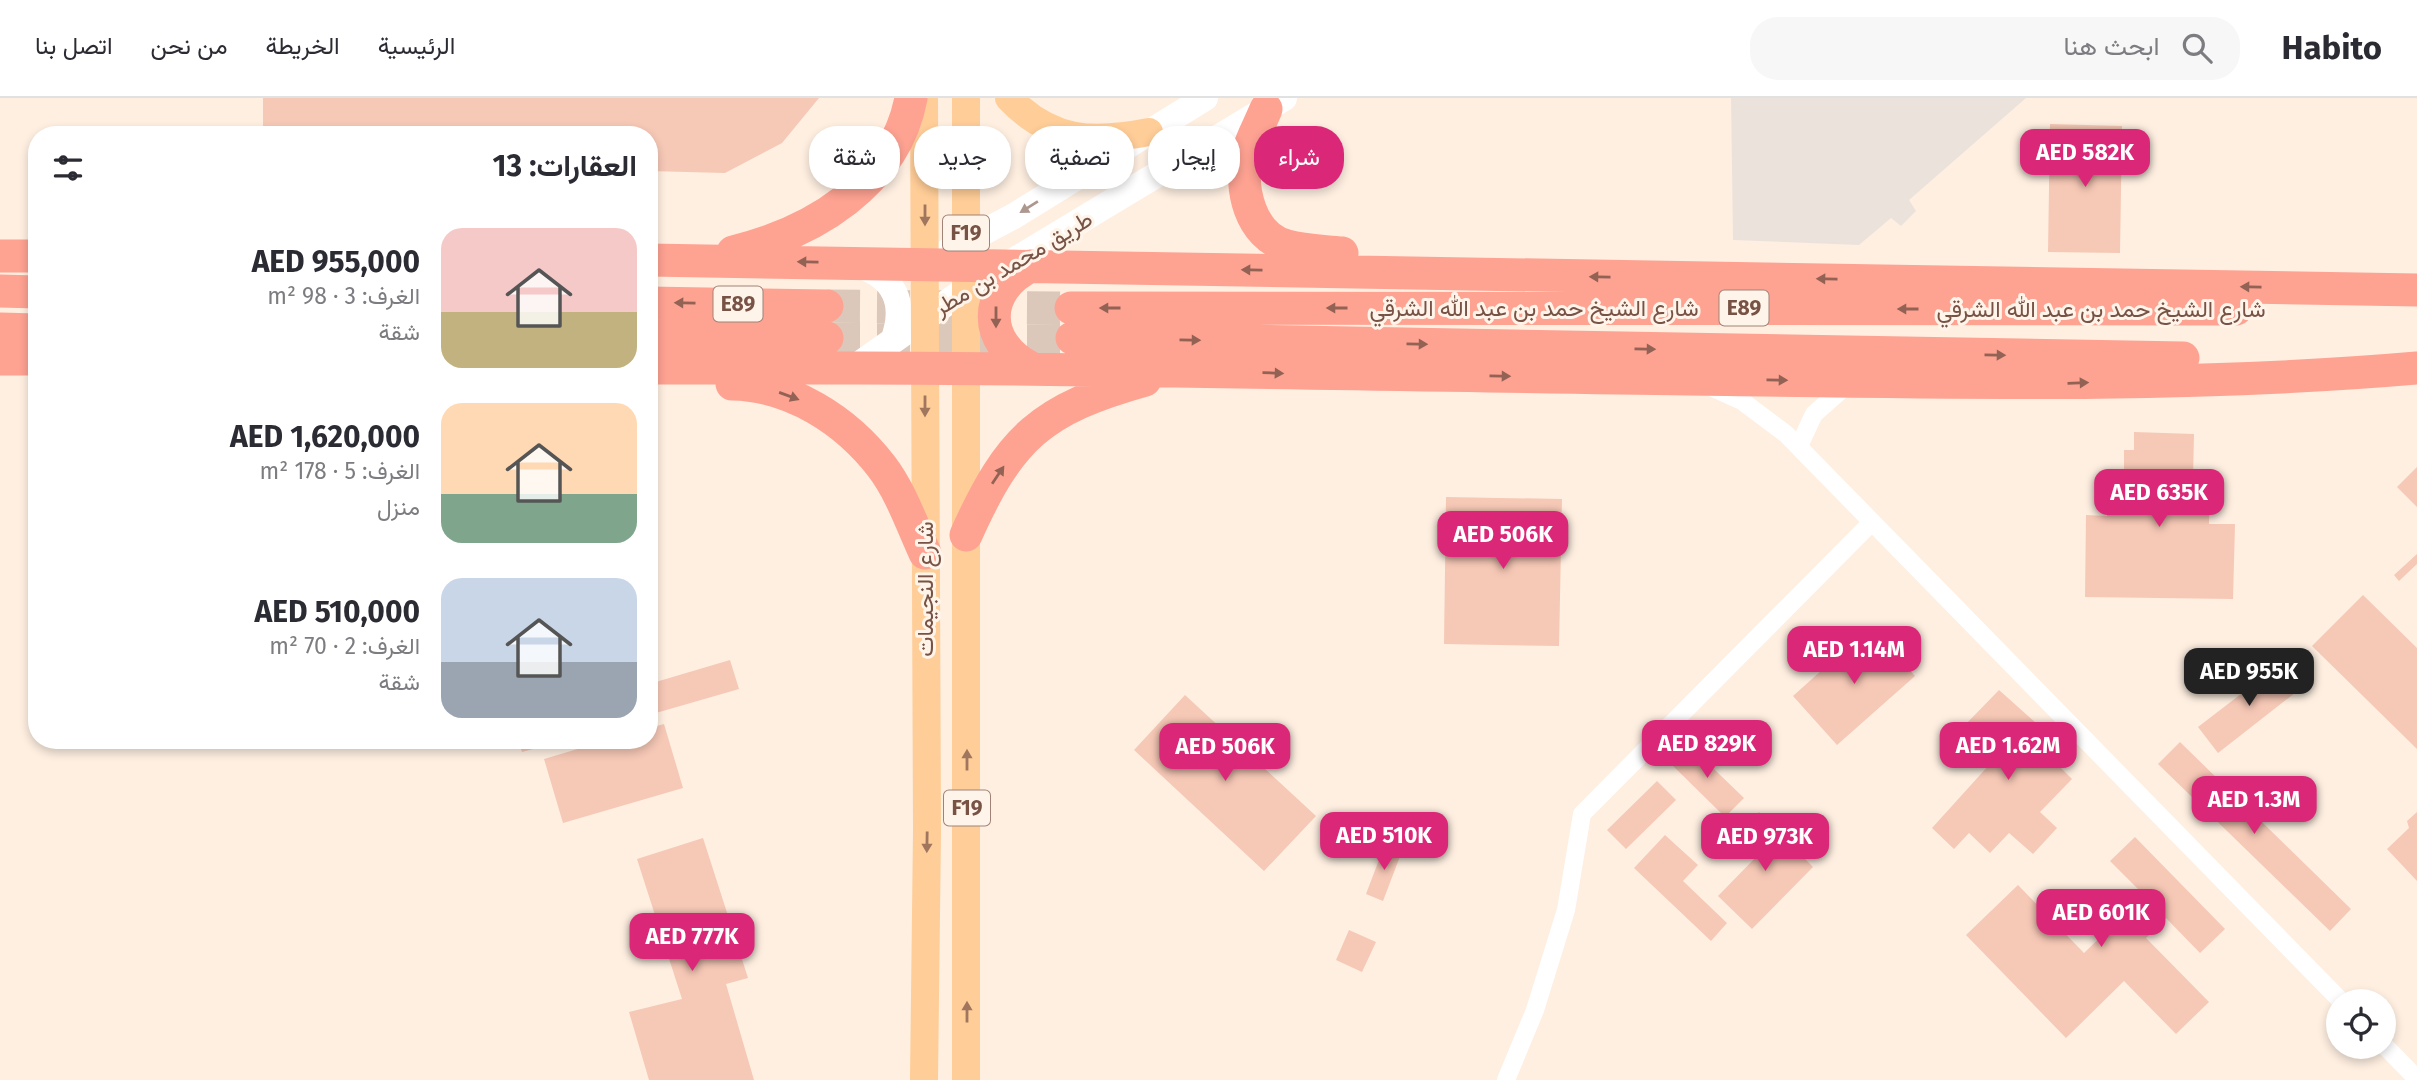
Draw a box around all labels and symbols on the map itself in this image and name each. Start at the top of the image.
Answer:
pin: AED 582K [2013,130,2157,189]
one-way arrow [1019,200,1039,213]
one-way arrow [919,204,931,226]
street label: طريق محمد بن مطر [928,205,1098,323]
road number: F19 [943,216,989,250]
one-way arrow [796,256,818,268]
one-way arrow [1241,264,1263,275]
one-way arrow [1589,271,1611,282]
one-way arrow [1816,274,1838,285]
one-way arrow [2240,281,2262,292]
road number: E89 [714,286,762,322]
road number: E89 [1720,290,1768,326]
street label: شارع الشيخ حمد بن عبد الله الشرقي [1369,294,1699,327]
street label: شارع الشيخ حمد بن عبد الله الشرقي [1936,295,2266,328]
one-way arrow [674,298,696,309]
one-way arrow [1099,302,1121,314]
one-way arrow [1326,302,1348,314]
one-way arrow [1897,303,1919,315]
one-way arrow [990,306,1002,328]
one-way arrow [1179,334,1201,346]
one-way arrow [1406,339,1428,350]
one-way arrow [1634,343,1656,354]
one-way arrow [1984,349,2006,361]
one-way arrow [1262,368,1284,379]
one-way arrow [1490,371,1512,382]
one-way arrow [1766,374,1788,386]
one-way arrow [2067,377,2089,388]
one-way arrow [779,390,800,401]
one-way arrow [919,395,931,417]
one-way arrow [991,465,1004,485]
pin: AED 635K [2087,470,2231,529]
pin: AED 506K [1431,512,1575,571]
street label: شارع النجيمات [911,521,941,657]
pin: AED 1.14M [1774,626,1934,686]
pin: AED 955K [2177,648,2321,708]
pin: AED 829K [1635,720,1779,780]
pin: AED 1.62M [1928,722,2088,782]
pin: AED 506K [1153,724,1297,783]
one-way arrow [961,749,973,771]
pin: AED 1.3M [2182,776,2326,836]
road number: F19 [944,790,990,826]
pin: AED 510K [1312,812,1456,872]
pin: AED 973K [1693,814,1837,873]
one-way arrow [921,831,933,853]
pin: AED 601K [2029,890,2173,949]
pin: AED 777K [620,914,764,973]
one-way arrow [961,1001,973,1023]

